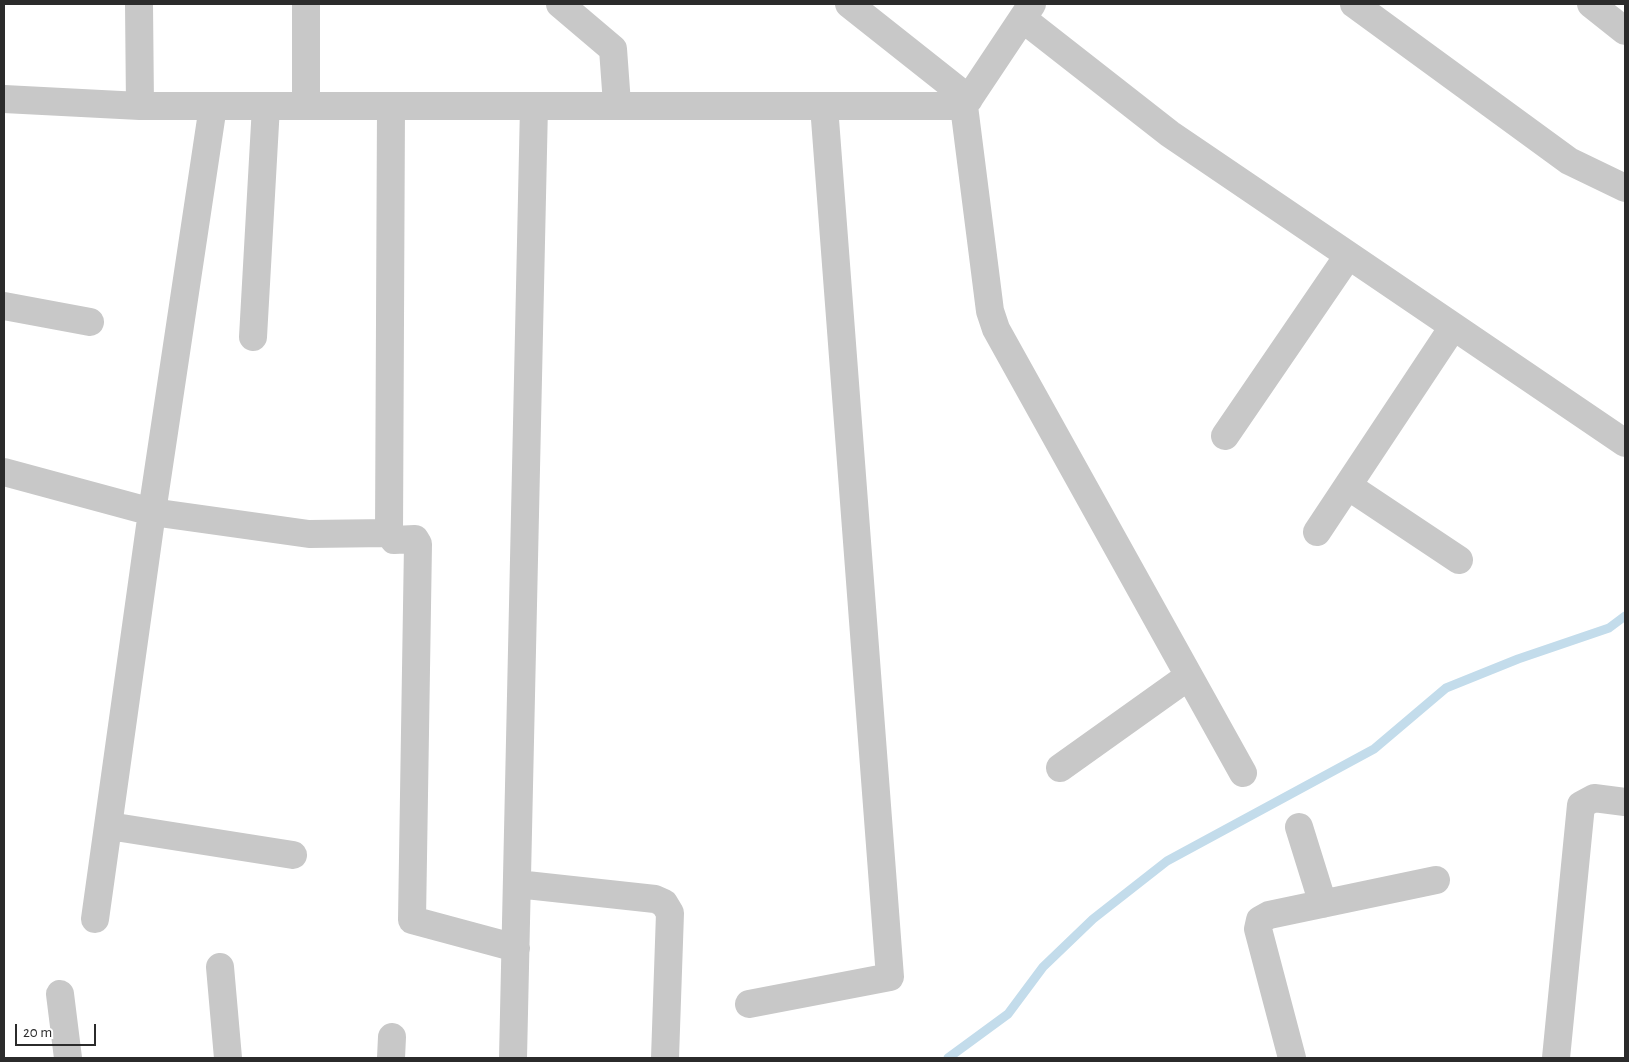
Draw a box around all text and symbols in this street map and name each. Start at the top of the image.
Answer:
scale bar [18,1014,99,1046]
text: 20 m [23,1025,52,1040]

